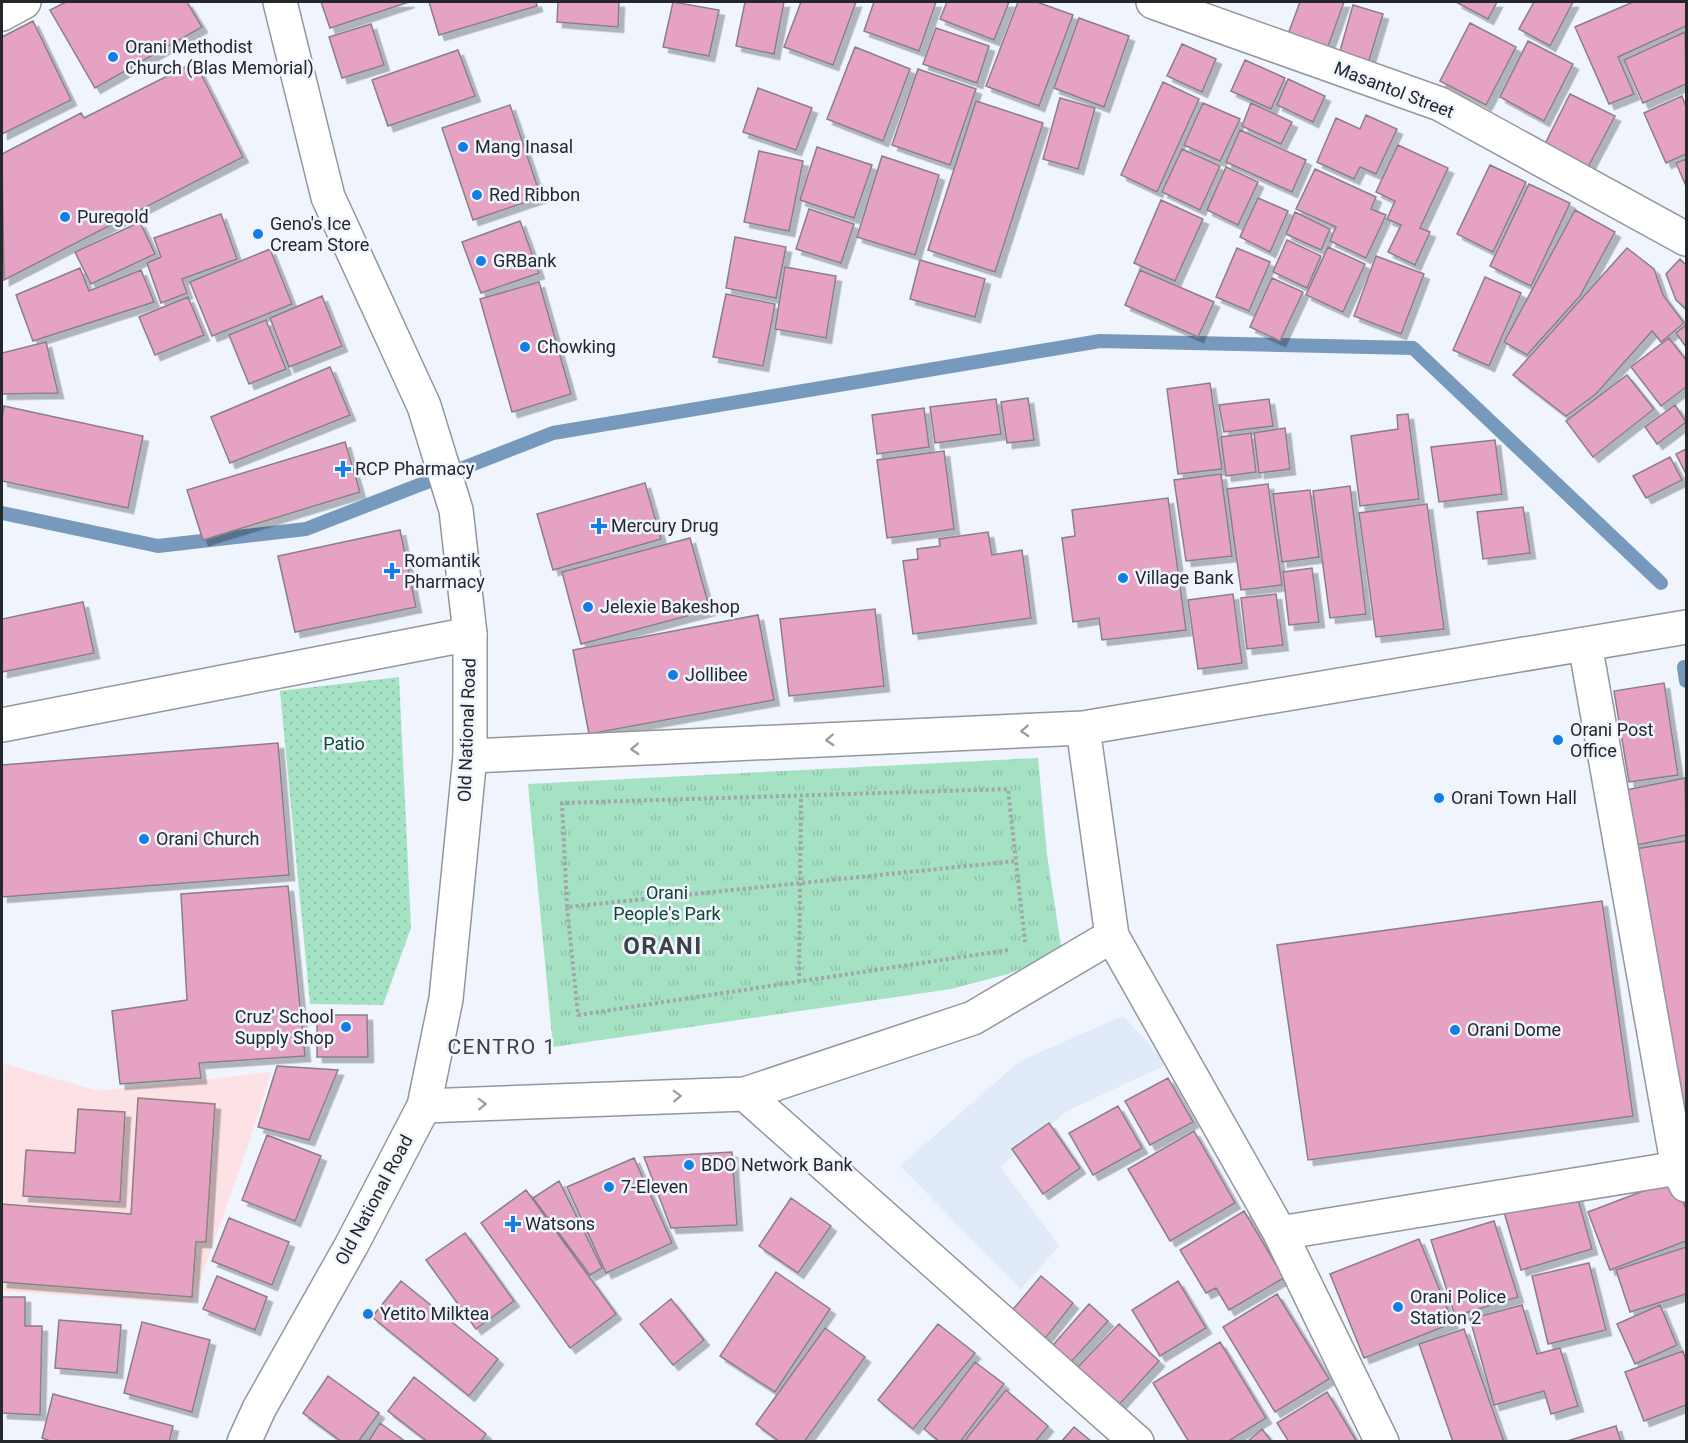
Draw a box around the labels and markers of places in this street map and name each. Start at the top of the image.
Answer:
place label: Orani Methodist Church (Blas Memorial) [125,36,314,79]
marker: Orani Methodist Church (Blas Memorial) [106,50,120,64]
place label: Mang Inasal [475,136,573,157]
marker: Mang Inasal [456,140,470,154]
place label: Red Ribbon [489,184,580,205]
marker: Red Ribbon [470,188,484,202]
place label: Puregold [77,206,149,227]
marker: Puregold [58,210,72,224]
place label: Geno's Ice Cream Store [270,213,369,255]
marker: Geno's Ice Cream Store [251,227,265,241]
place label: GRBank [493,250,557,271]
marker: GRBank [474,254,488,268]
place label: Chowking [537,336,616,357]
marker: Chowking [518,340,532,354]
place label: RCP Pharmacy [355,458,475,479]
marker: RCP Pharmacy [336,462,350,476]
place label: Mercury Drug [611,515,719,536]
marker: Mercury Drug [592,519,606,533]
place label: Romantik Pharmacy [404,550,485,592]
marker: Romantik Pharmacy [385,564,399,578]
place label: Village Bank [1135,567,1234,588]
marker: Village Bank [1116,571,1130,585]
place label: Jelexie Bakeshop [600,596,740,617]
marker: Jelexie Bakeshop [581,600,595,614]
place label: Jollibee [685,664,748,685]
marker: Jollibee [666,668,680,682]
place label: Orani Post Office [1570,719,1654,761]
marker: Orani Post Office [1551,733,1565,747]
place label: Orani Town Hall [1451,787,1577,808]
marker: Orani Town Hall [1432,791,1446,805]
place label: Orani Church [156,828,260,849]
marker: Orani Church [137,832,151,846]
place label: Cruz' School Supply Shop [235,1006,334,1048]
place label: Orani Dome [1467,1019,1561,1040]
marker: Cruz' School Supply Shop [339,1020,353,1034]
marker: Orani Dome [1448,1023,1462,1037]
place label: BDO Network Bank [701,1154,854,1175]
marker: BDO Network Bank [682,1158,696,1172]
place label: 7-Eleven [621,1176,688,1197]
marker: 7-Eleven [602,1180,616,1194]
place label: Watsons [525,1213,595,1234]
marker: Watsons [506,1217,520,1231]
place label: Orani Police Station 2 [1410,1286,1506,1328]
marker: Orani Police Station 2 [1391,1300,1405,1314]
place label: Yetito Milktea [380,1303,489,1324]
marker: Yetito Milktea [361,1307,375,1321]

